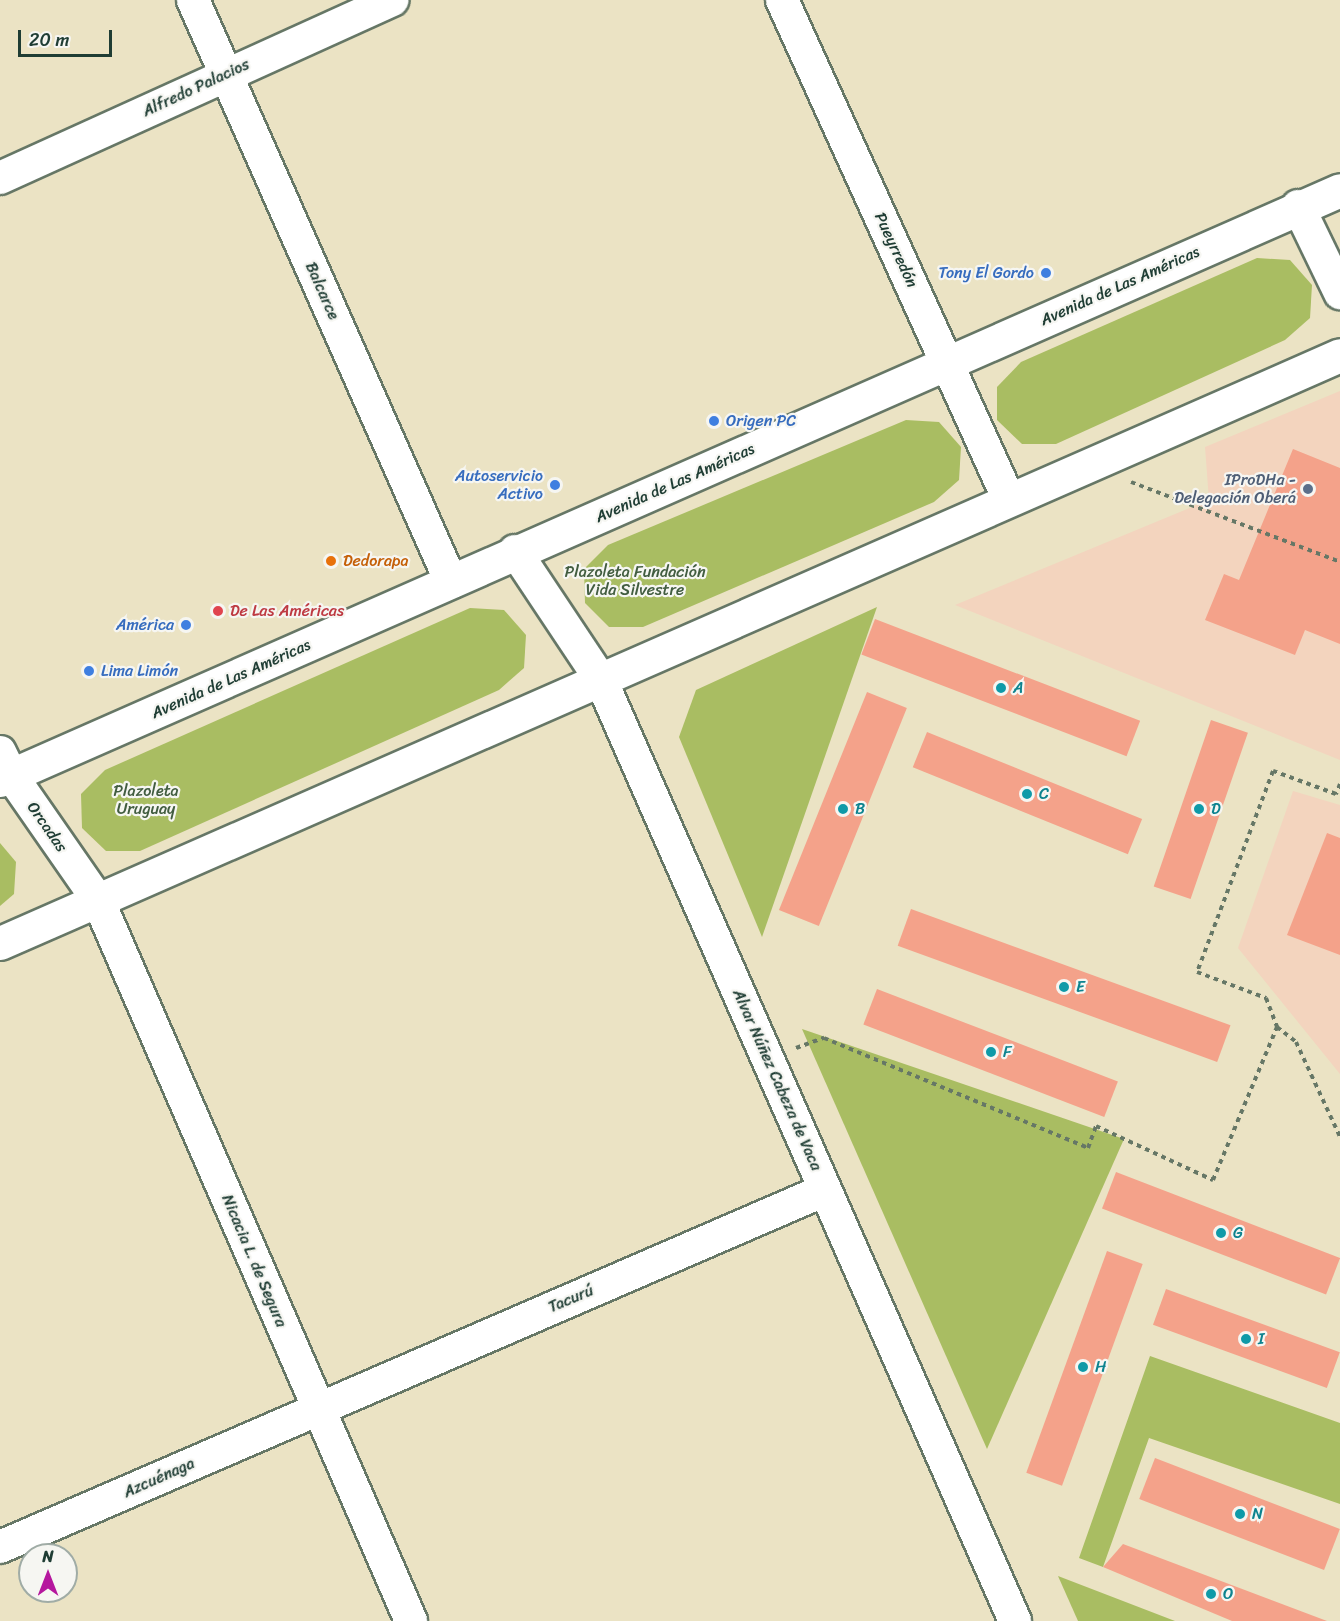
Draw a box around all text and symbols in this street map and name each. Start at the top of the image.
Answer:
scale bar [21,18,116,56]
text: 20 m [29,24,69,56]
street label: Alfredo Palacios [140,55,252,121]
street label: Pueyrredón [870,209,922,291]
street label: Avenida de Las Américas [1037,242,1203,330]
street label: Balcarce [301,259,343,323]
place label: Tony El Gordo [939,263,1034,283]
marker: Tony El Gordo [1039,266,1053,280]
place label: Origen PC [726,411,796,431]
marker: Origen PC [707,414,721,428]
street label: Avenida de Las Américas [592,439,758,527]
place label: Autoservicio Activo [455,466,543,504]
place label: IProDHa - Delegación Oberá [1174,470,1296,508]
marker: Autoservicio Activo [548,478,562,492]
marker: IProDHa - Delegación Oberá [1301,482,1315,496]
place label: Dedorapa [343,551,408,571]
marker: Dedorapa [324,554,338,568]
park label: Plazoleta Fundación Vida Silvestre [564,562,706,600]
place label: De Las Américas [230,601,344,621]
marker: De Las Américas [211,604,225,618]
place label: América [116,615,174,635]
marker: América [179,618,193,632]
street label: Avenida de Las Américas [148,635,314,723]
place label: Lima Limón [101,661,178,681]
marker: Lima Limón [82,664,96,678]
place label: A [1013,678,1023,698]
marker: A [994,681,1008,695]
park label: Plazoleta Uruguay [113,781,179,819]
place label: C [1039,784,1049,804]
marker: C [1020,787,1034,801]
street label: Orcadas [23,798,71,856]
place label: B [855,799,865,819]
place label: D [1211,799,1221,819]
marker: B [836,802,850,816]
marker: D [1192,802,1206,816]
place label: E [1076,977,1085,997]
marker: E [1057,980,1071,994]
street label: Alvar Núñez Cabeza de Vaca [728,986,826,1174]
place label: F [1003,1042,1012,1062]
marker: F [984,1045,998,1059]
street label: Nicacia L. de Segura [217,1192,291,1330]
place label: G [1233,1223,1243,1243]
marker: G [1214,1226,1228,1240]
street label: Tacurú [546,1281,596,1317]
place label: I [1258,1329,1264,1349]
marker: I [1239,1332,1253,1346]
place label: H [1095,1357,1106,1377]
marker: H [1076,1360,1090,1374]
street label: Azcuénaga [121,1454,197,1502]
place label: N [1252,1504,1263,1524]
marker: N [1233,1507,1247,1521]
text: N [42,1542,54,1571]
north arrow [18,1543,78,1603]
place label: O [1223,1584,1233,1604]
marker: O [1204,1587,1218,1601]

